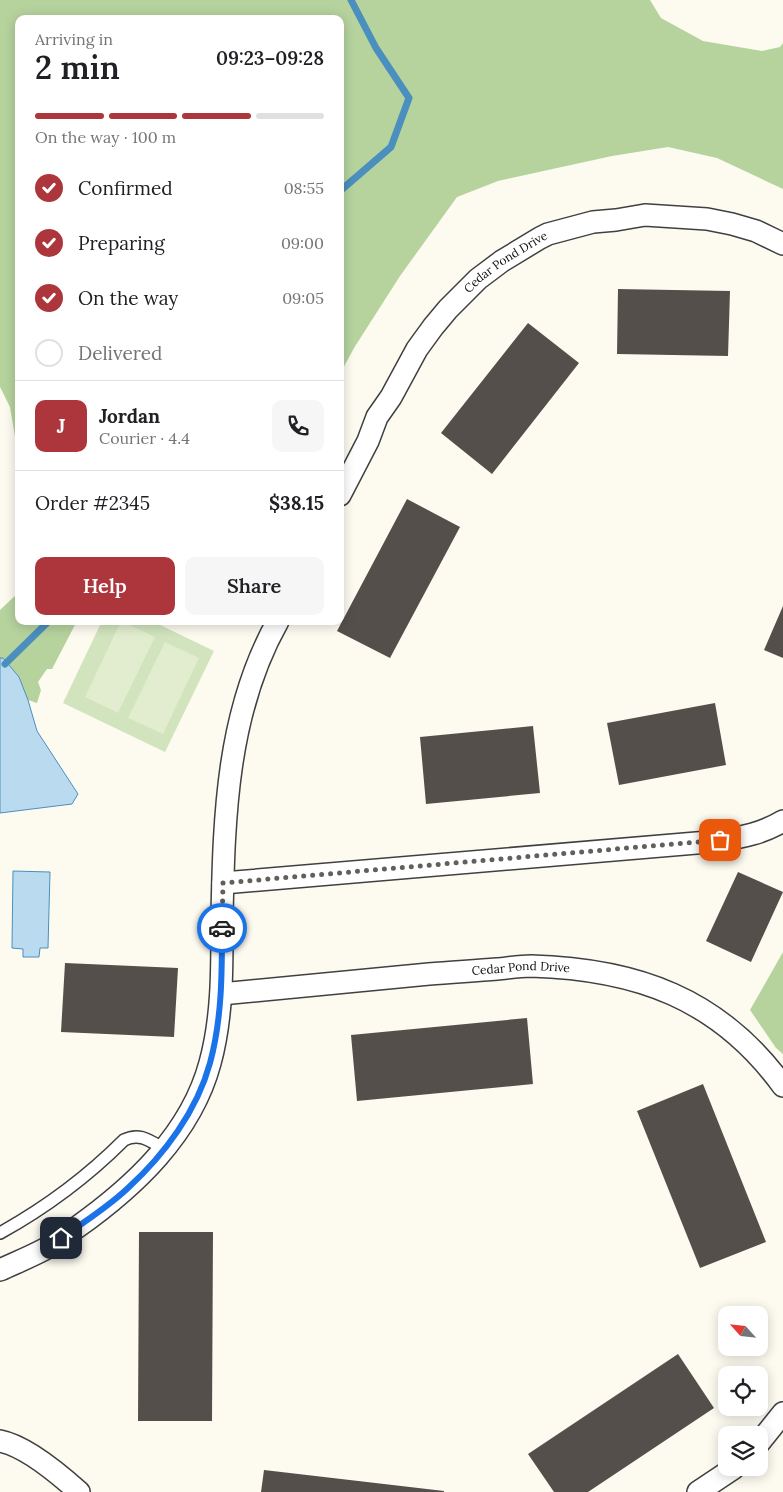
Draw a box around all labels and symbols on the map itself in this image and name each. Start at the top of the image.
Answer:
street label: Cedar Pond Drive [460,227,550,296]
pin [699,819,741,861]
courier [197,903,247,953]
street label: Cedar Pond Drive [471,958,571,978]
pin [40,1217,82,1259]
north arrow [718,1306,768,1356]

